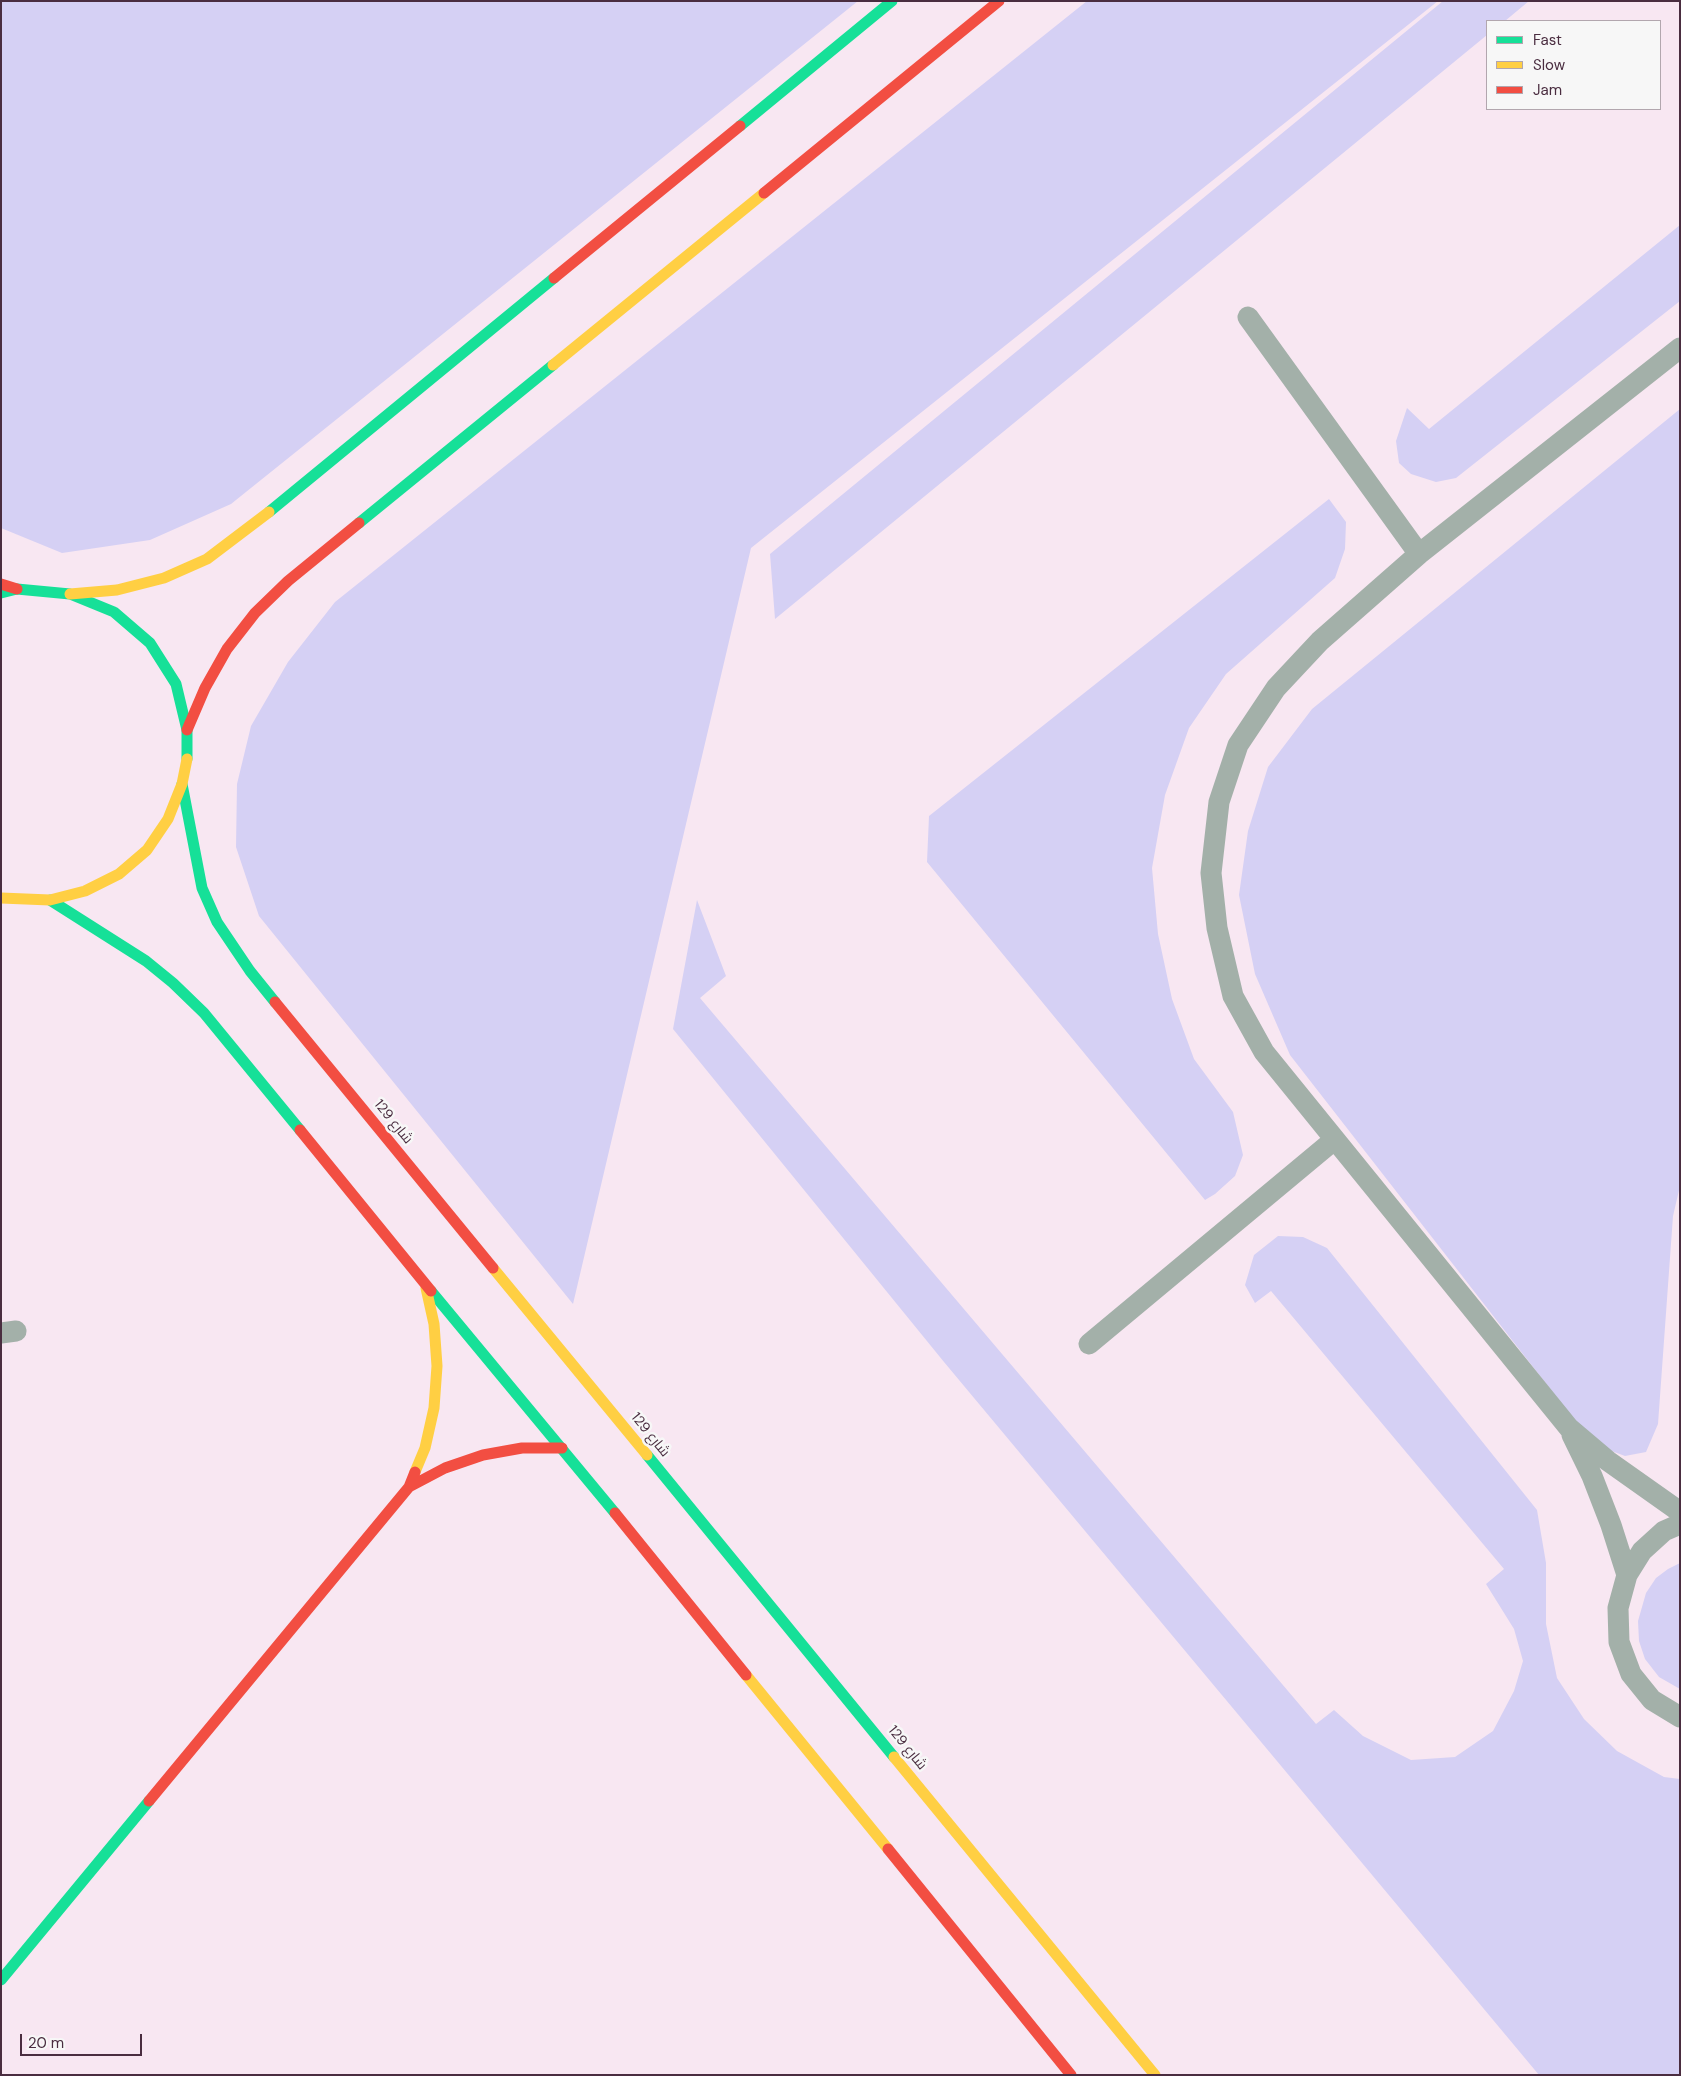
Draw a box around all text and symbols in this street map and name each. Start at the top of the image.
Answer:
legend [1486,20,1661,110]
text: Fast [1533,30,1562,50]
text: Slow [1533,55,1565,75]
text: Jam [1533,80,1562,100]
street label: شارع 129 [370,1097,416,1147]
street label: شارع 129 [627,1410,673,1460]
street label: شارع 129 [884,1723,930,1773]
scale bar [22,2024,145,2056]
text: 20 m [28,2033,64,2053]

